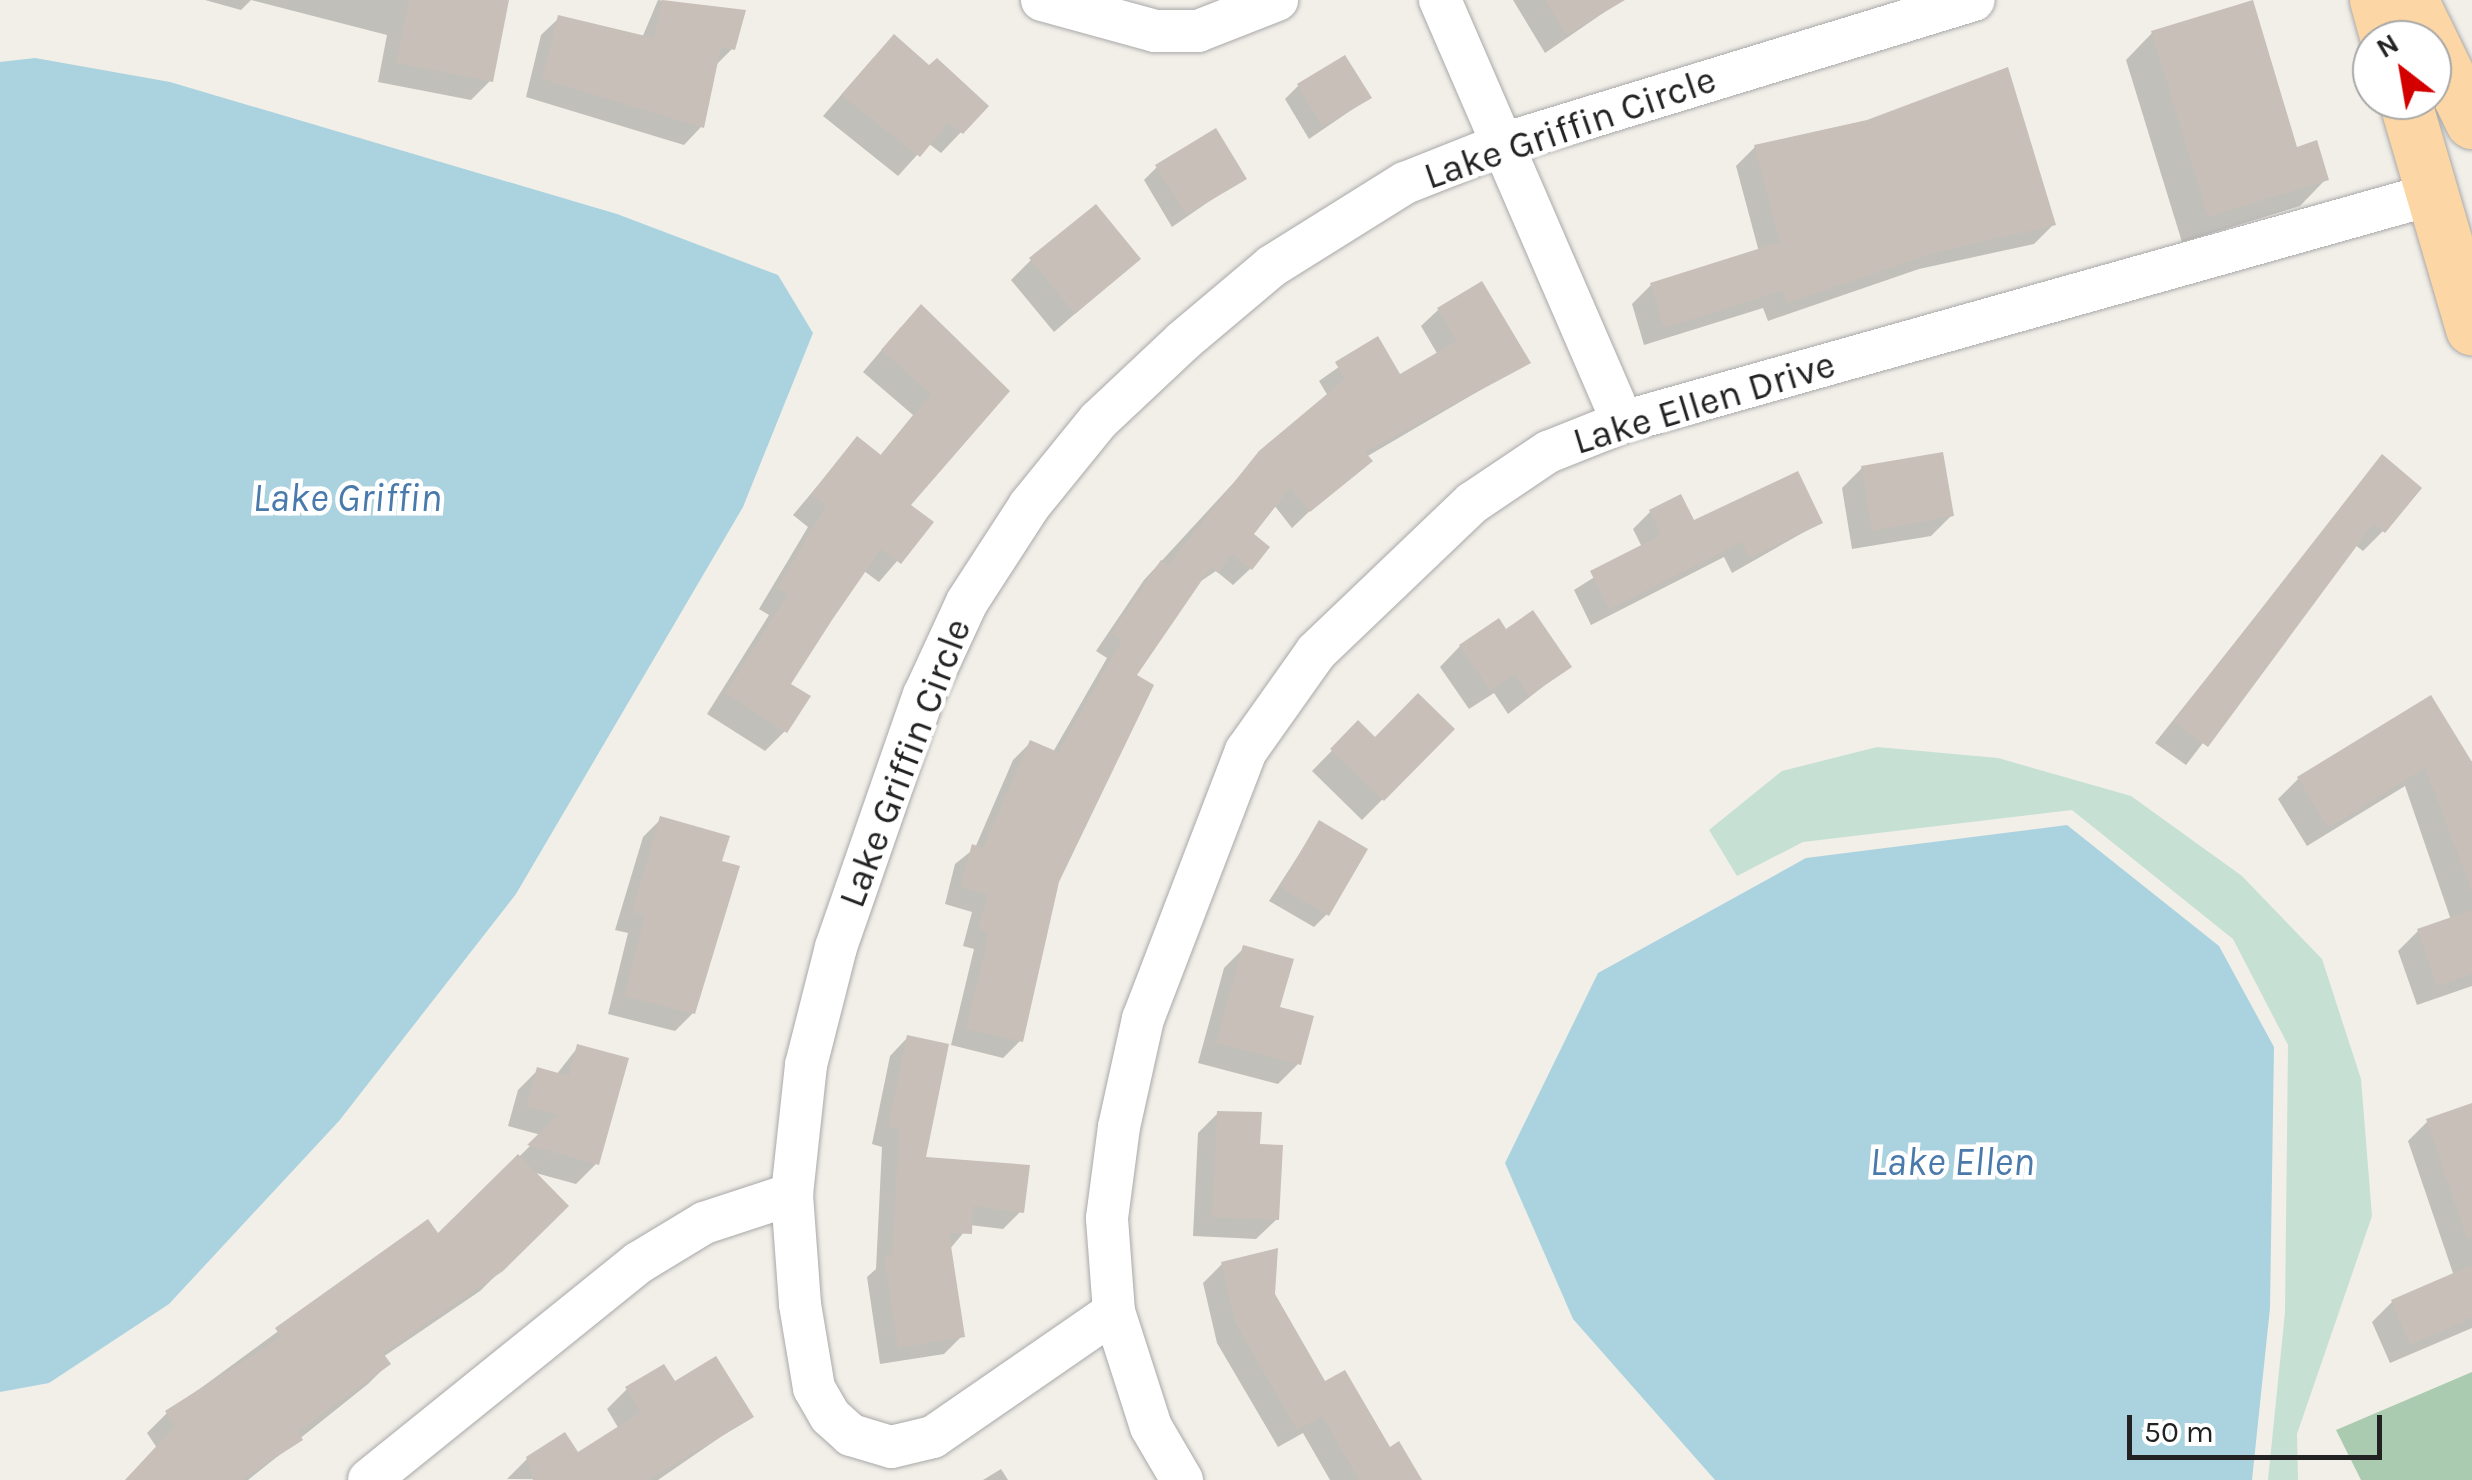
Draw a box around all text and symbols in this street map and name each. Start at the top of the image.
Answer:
north arrow [2352,20,2452,120]
text: N [2370,26,2404,65]
street label: Lake Griffin Circle [1418,57,1722,199]
street label: Lake Ellen Drive [1568,342,1840,464]
water label: Lake Griffin [252,474,442,522]
street label: Lake Griffin Circle [829,612,981,914]
water label: Lake Ellen [1869,1138,2035,1186]
scale bar [2132,1395,2387,1457]
text: 50 m [2144,1414,2214,1450]

